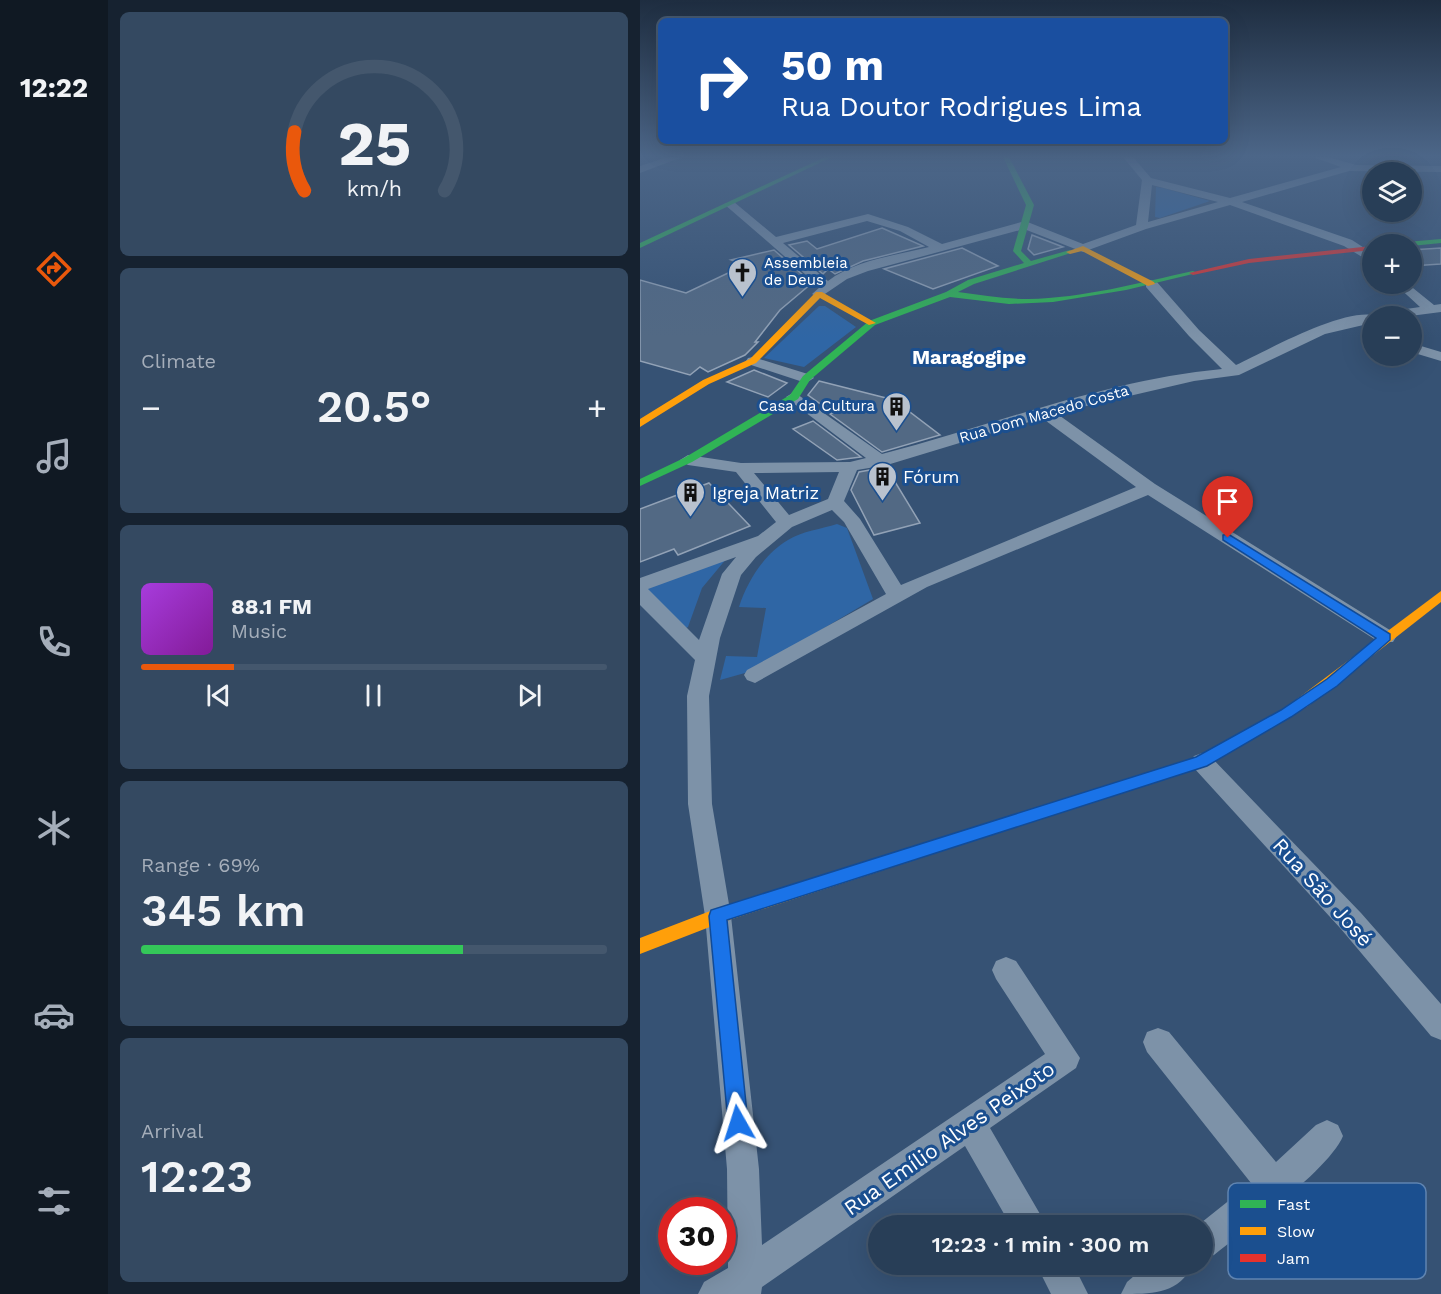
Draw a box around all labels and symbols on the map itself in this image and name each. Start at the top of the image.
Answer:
place label: Assembleia de Deus [764,254,848,289]
church icon: Assembleia de Deus [727,256,759,298]
district label: Maragogipe [912,345,1026,369]
street label: Rua Dom Macedo Costa [957,381,1131,447]
building icon: Casa da Cultura [880,390,912,432]
place label: Casa da Cultura [759,397,876,415]
building icon: Fórum [866,460,898,502]
place label: Fórum [903,466,959,487]
building icon: Igreja Matriz [675,476,707,518]
pin [1202,476,1253,538]
place label: Igreja Matriz [712,482,819,503]
street label: Rua São José [1268,833,1378,951]
street label: Rua Emílio Alves Peixoto [839,1056,1059,1220]
position arrow [706,1091,770,1155]
legend [1228,1183,1426,1279]
text: Fast [1277,1195,1310,1214]
speed limit sign: 30 [658,1197,736,1275]
text: Slow [1277,1222,1315,1241]
text: Jam [1277,1249,1310,1268]

